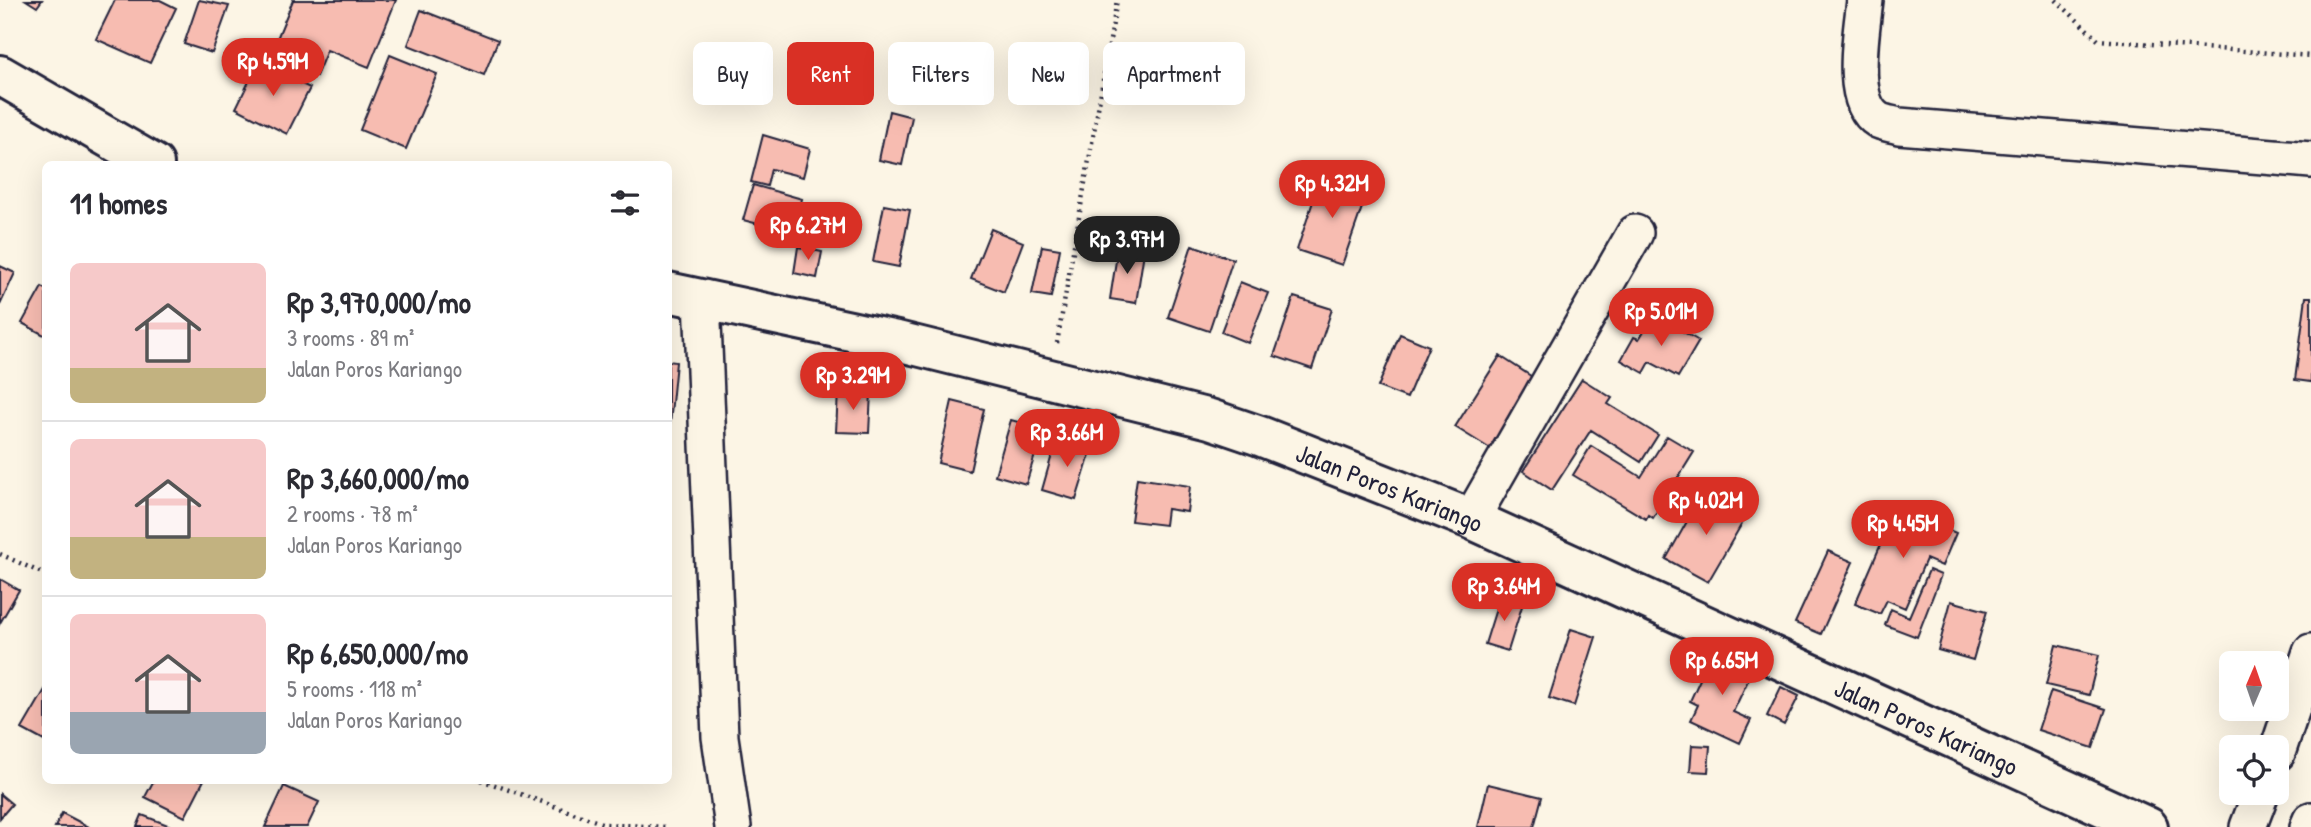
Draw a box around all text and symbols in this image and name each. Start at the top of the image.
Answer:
pin: Rp 4.59M [201,38,345,98]
chip: Buy [693,42,773,105]
chip: Rent [787,42,874,105]
chip: Filters [888,42,994,105]
chip: New [1008,42,1089,105]
chip: Apartment [1103,42,1245,105]
text: Rp 4.59M [238,45,308,76]
pin: Rp 4.32M [1260,160,1404,220]
text: Rp 4.32M [1295,167,1369,198]
text: 11 homes [70,183,167,223]
icon: filters [606,184,644,222]
pin: Rp 6.27M [736,202,880,262]
text: Rp 6.27M [770,209,846,240]
pin: Rp 3.97M [1055,216,1199,276]
text: Rp 3.97M [1090,223,1164,254]
text: Rp 3,970,000/mo [287,282,471,322]
pin: Rp 5.01M [1589,288,1733,348]
icon: home [126,291,210,375]
text: Rp 5.01M [1625,295,1697,326]
text: 3 rooms · 89 m² [287,322,414,353]
pin: Rp 3.29M [781,352,925,412]
text: Jalan Poros Kariango [287,353,462,384]
text: Rp 3.29M [816,359,890,390]
pin: Rp 3.66M [995,410,1139,469]
text: Rp 3.66M [1031,416,1103,447]
street label: Jalan Poros Kariango [1291,435,1489,540]
text: Rp 3,660,000/mo [287,458,469,498]
icon: home [126,467,210,551]
pin: Rp 4.02M [1634,477,1778,537]
text: Rp 4.02M [1669,484,1743,515]
text: 2 rooms · 78 m² [287,498,418,529]
pin: Rp 4.45M [1831,500,1975,560]
text: Rp 4.45M [1867,507,1939,538]
text: Jalan Poros Kariango [287,529,462,560]
pin: Rp 3.64M [1432,564,1576,623]
text: Rp 3.64M [1468,570,1540,601]
text: Rp 6,650,000/mo [287,633,468,673]
pin: Rp 6.65M [1650,638,1794,697]
icon: home [126,642,210,726]
text: Rp 6.65M [1686,644,1758,675]
north arrow [2219,651,2289,721]
map controls [2219,651,2289,805]
street label: Jalan Poros Kariango [1829,669,2024,783]
text: 5 rooms · 118 m² [287,673,422,704]
text: Jalan Poros Kariango [287,704,462,735]
button: locate [2219,735,2289,805]

